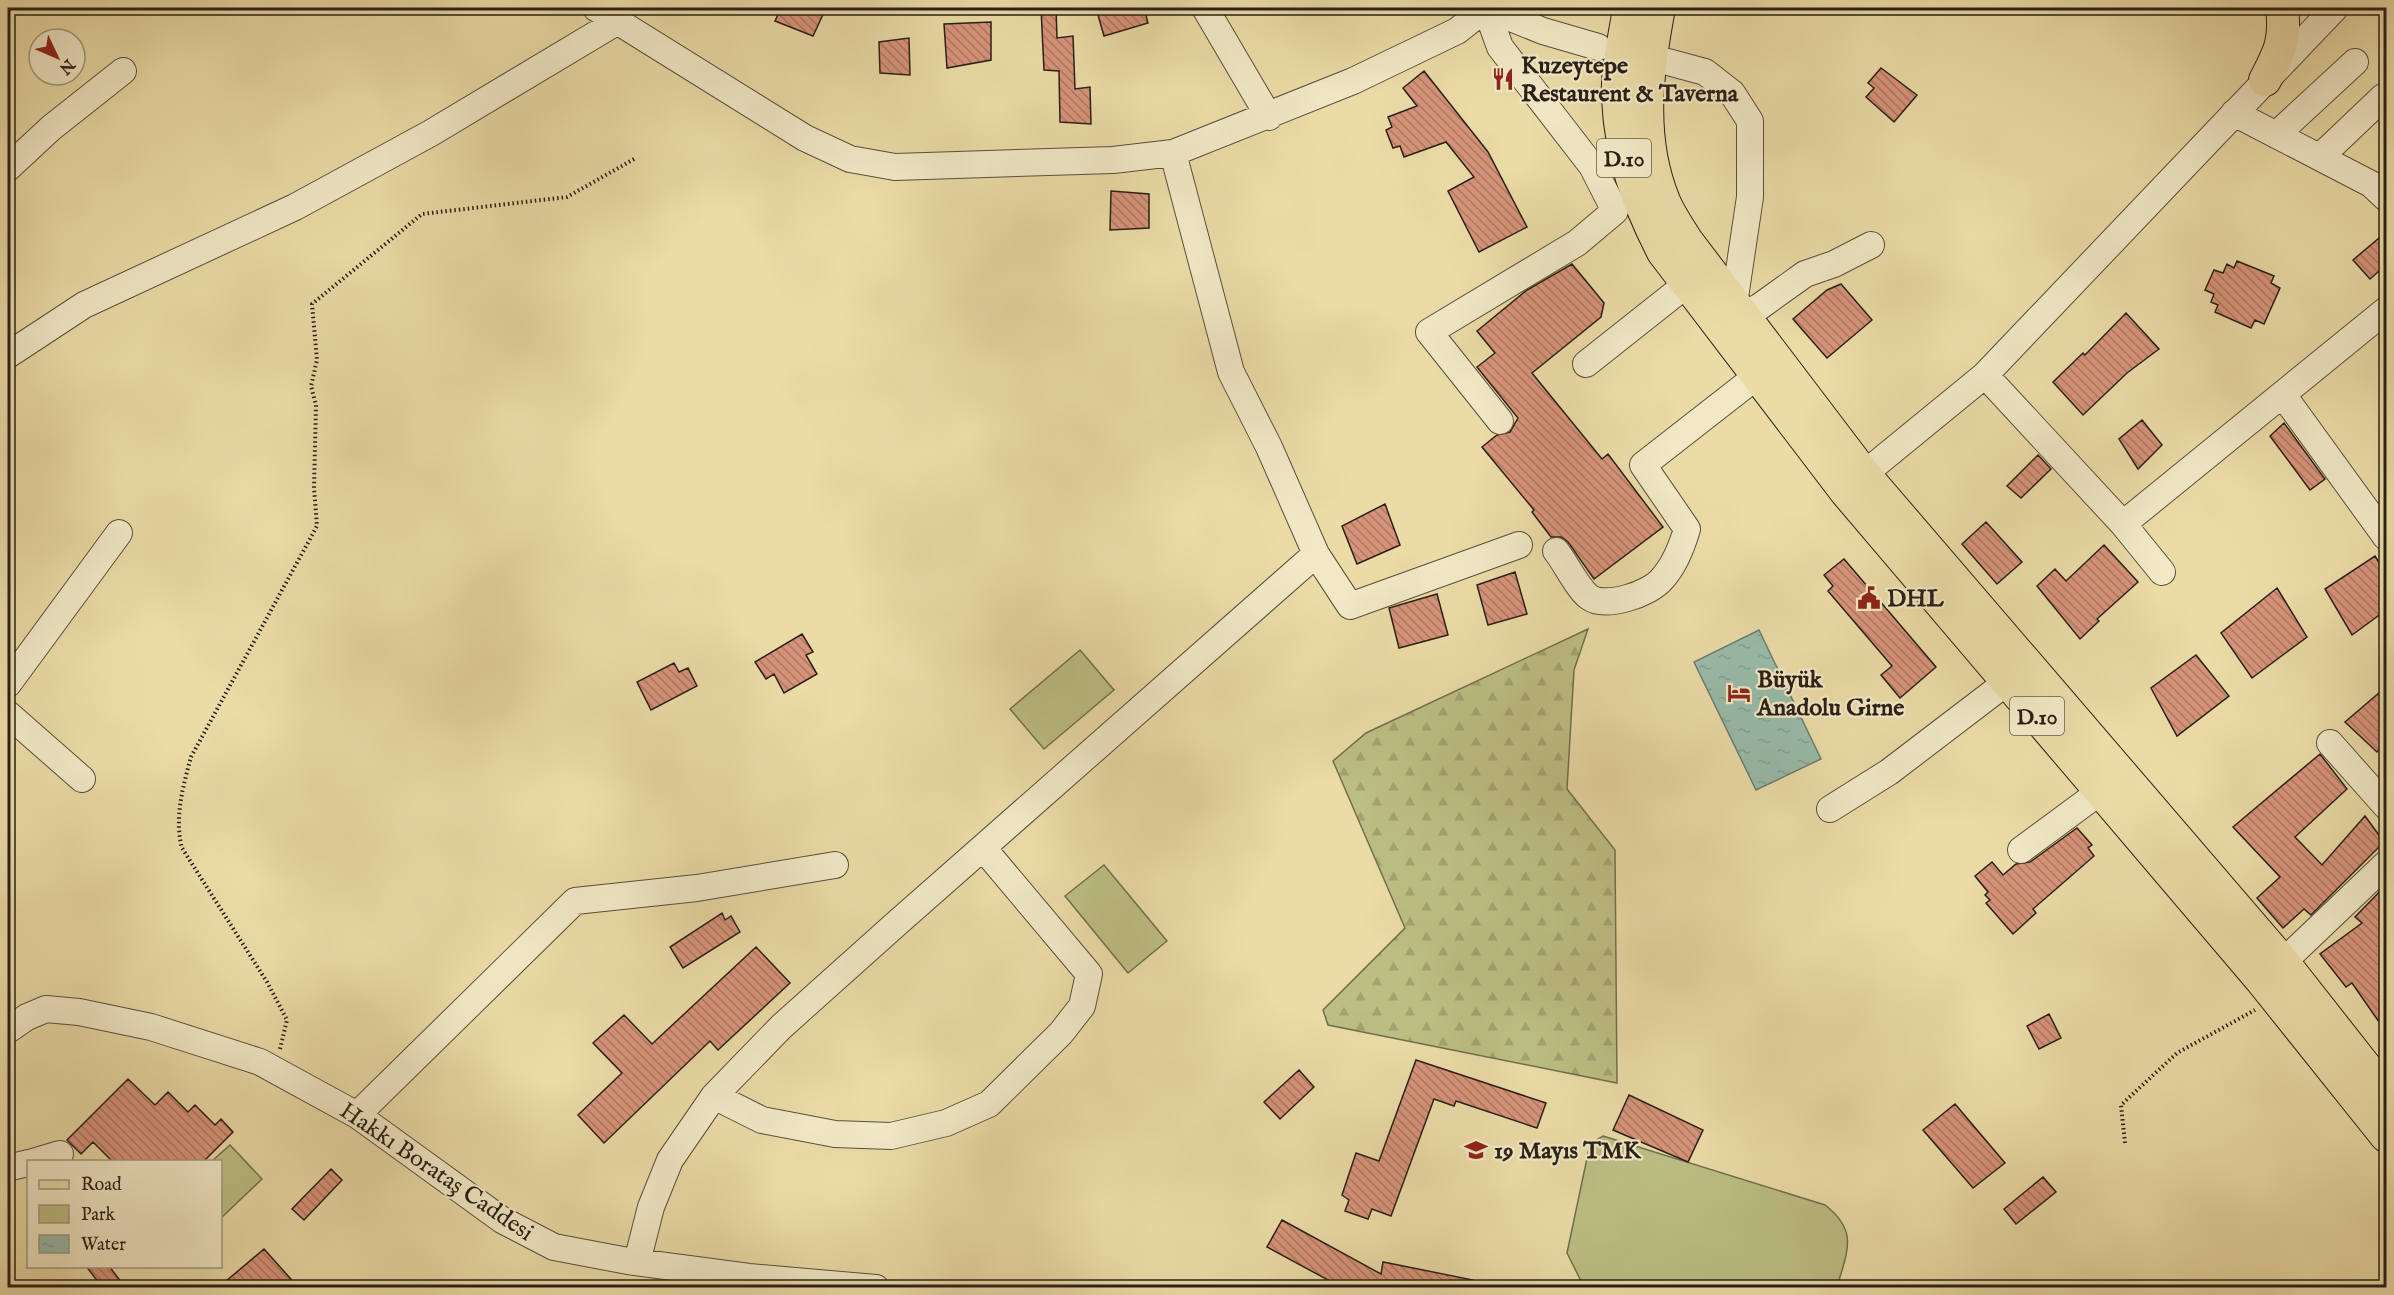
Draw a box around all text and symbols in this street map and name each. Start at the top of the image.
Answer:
north arrow [27,27,87,87]
place label: Kuzeytepe Restaurent & Taverna [1521,51,1739,110]
text: N [54,53,79,78]
restaurant icon: Kuzeytepe Restaurent & Taverna [1490,66,1516,92]
road number: D.10 [1597,139,1651,177]
place label: DHL [1887,584,1945,615]
public building icon: DHL [1856,585,1882,611]
place label: Büyük Anadolu Girne [1756,665,1904,724]
hotel icon: Büyük Anadolu Girne [1726,680,1752,706]
road number: D.10 [2010,697,2064,735]
street label: Hakkı Borataş Caddesi [333,1096,539,1249]
place label: 19 Mayıs TMK [1494,1136,1642,1167]
school or university icon: 19 Mayıs TMK [1463,1137,1489,1163]
legend [27,1160,222,1268]
text: Road [81,1174,122,1197]
text: Park [81,1204,116,1227]
text: Water [81,1234,126,1257]

